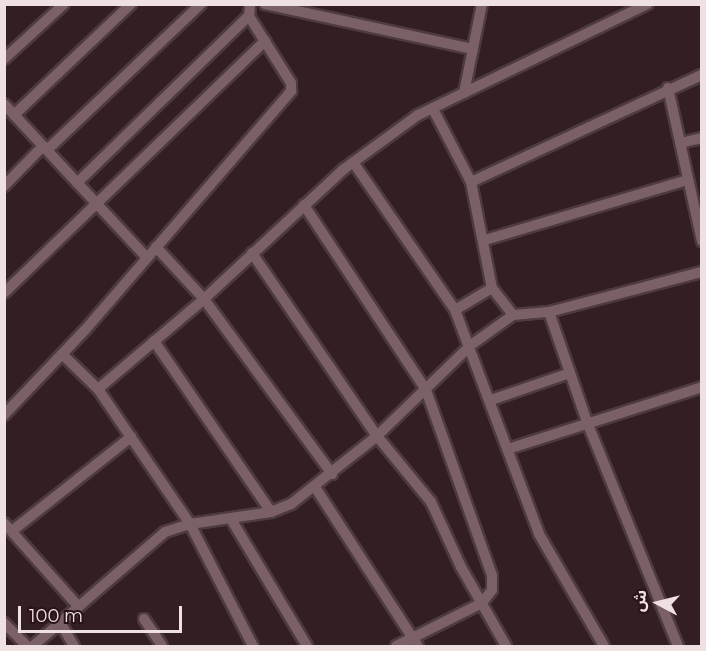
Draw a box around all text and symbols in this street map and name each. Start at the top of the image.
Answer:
north arrow [628,573,688,633]
text: ش [629,589,650,613]
scale bar [21,594,184,632]
text: 100 m [29,605,83,627]

